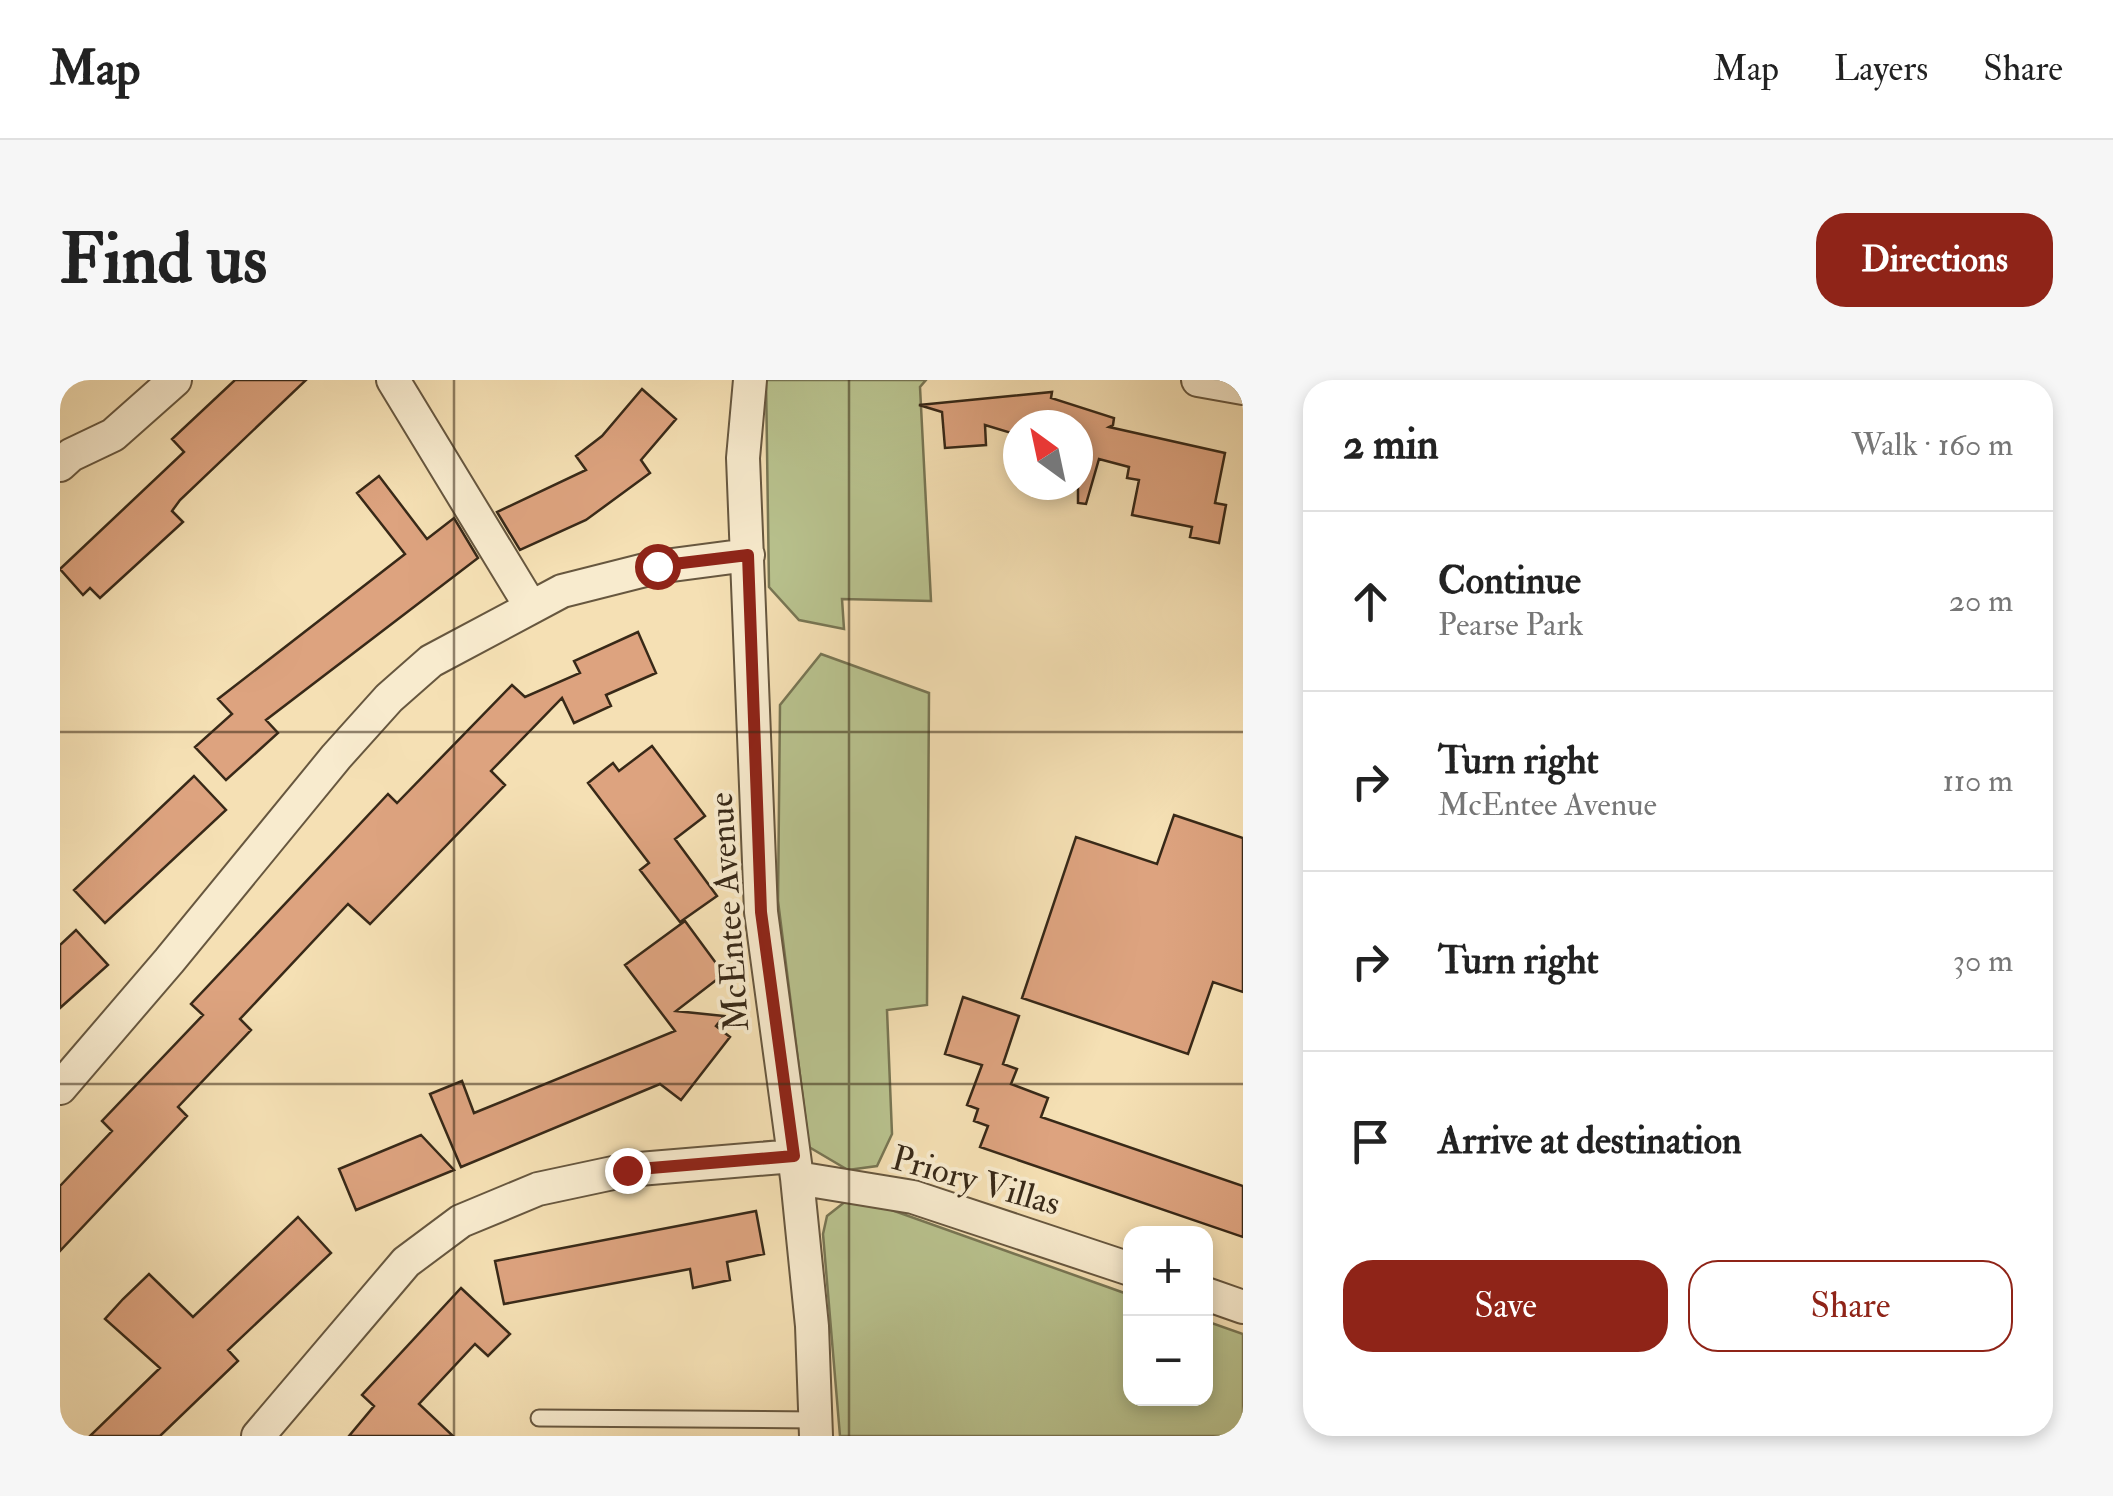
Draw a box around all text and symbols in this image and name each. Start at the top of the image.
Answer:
text: Map [50,39,140,99]
text: Map [1713,47,1779,91]
text: Layers [1834,47,1928,91]
text: Share [1983,47,2063,91]
button: Directions [1816,213,2053,307]
text: Find us [60,216,267,304]
north arrow [1003,410,1093,500]
text: 2 min [1343,419,1439,471]
text: Walk · 160 m [1851,425,2013,465]
route start [635,544,681,590]
text: Continue [1438,557,1581,605]
icon: ahead [1343,574,1398,629]
text: 20 m [1949,581,2013,621]
text: Pearse Park [1438,605,1584,645]
text: Turn right [1438,737,1599,785]
icon: right [1343,754,1398,809]
text: 110 m [1942,761,2013,801]
text: McEntee Avenue [1438,785,1657,825]
street label: McEntee Avenue [699,791,759,1033]
icon: right [1343,934,1398,989]
text: Turn right [1438,937,1599,985]
text: 30 m [1953,941,2013,981]
icon: arrive [1343,1114,1398,1169]
text: Arrive at destination [1438,1117,1742,1165]
street label: Priory Villas [886,1136,1065,1226]
route end [605,1148,651,1194]
map controls [1123,1226,1213,1406]
button: + [1123,1226,1213,1316]
button: Save [1343,1260,1668,1352]
button: Share [1688,1260,2013,1352]
button: − [1123,1316,1213,1406]

